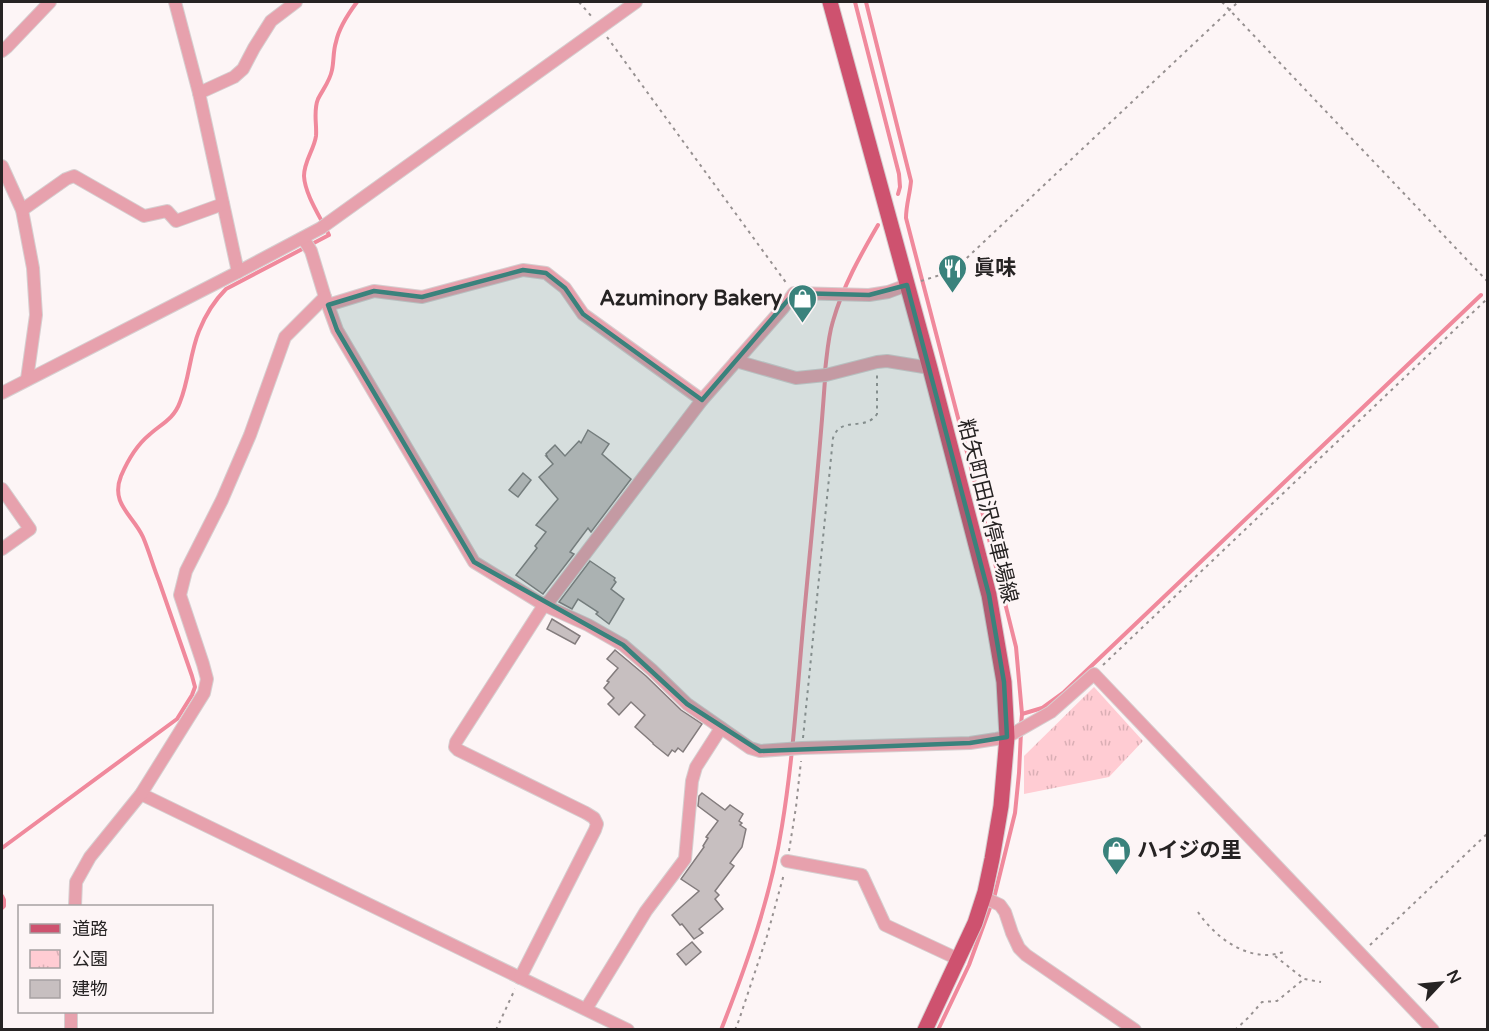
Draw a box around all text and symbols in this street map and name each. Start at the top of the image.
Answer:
restaurant icon: 眞味 [937,252,969,294]
place label: 眞味 [974,256,1016,281]
shop icon: Azuminory Bakery [787,282,819,324]
place label: Azuminory Bakery [599,286,783,311]
street label: 粕矢町田沢停車場線 [953,416,1023,606]
shop icon: ハイジの里 [1100,834,1132,876]
place label: ハイジの里 [1137,838,1242,863]
legend [18,905,213,1013]
text: 道路 [72,918,108,940]
text: 公園 [72,948,108,970]
north arrow [1411,953,1471,1013]
text: N [1442,967,1465,987]
text: 建物 [72,978,108,1000]

